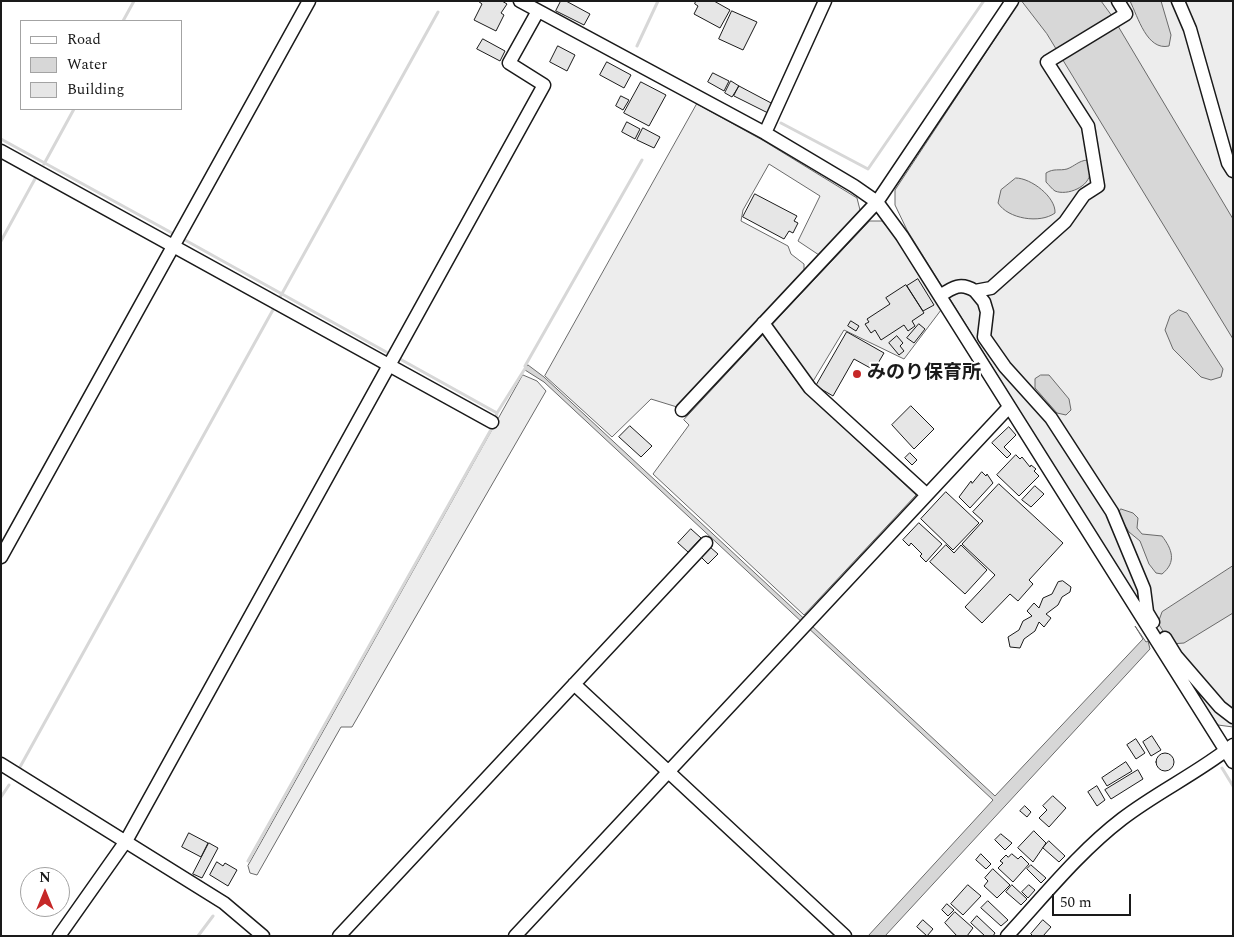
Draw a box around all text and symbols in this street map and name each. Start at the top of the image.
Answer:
legend [20,20,182,110]
text: Road [67,28,101,51]
text: Water [67,53,107,76]
text: Building [67,78,124,101]
place label: みのり保育所 [867,363,981,385]
marker: みのり保育所 [851,368,863,380]
north arrow [20,867,70,917]
text: N [39,867,51,888]
scale bar [1054,884,1133,916]
text: 50 m [1060,891,1092,914]

